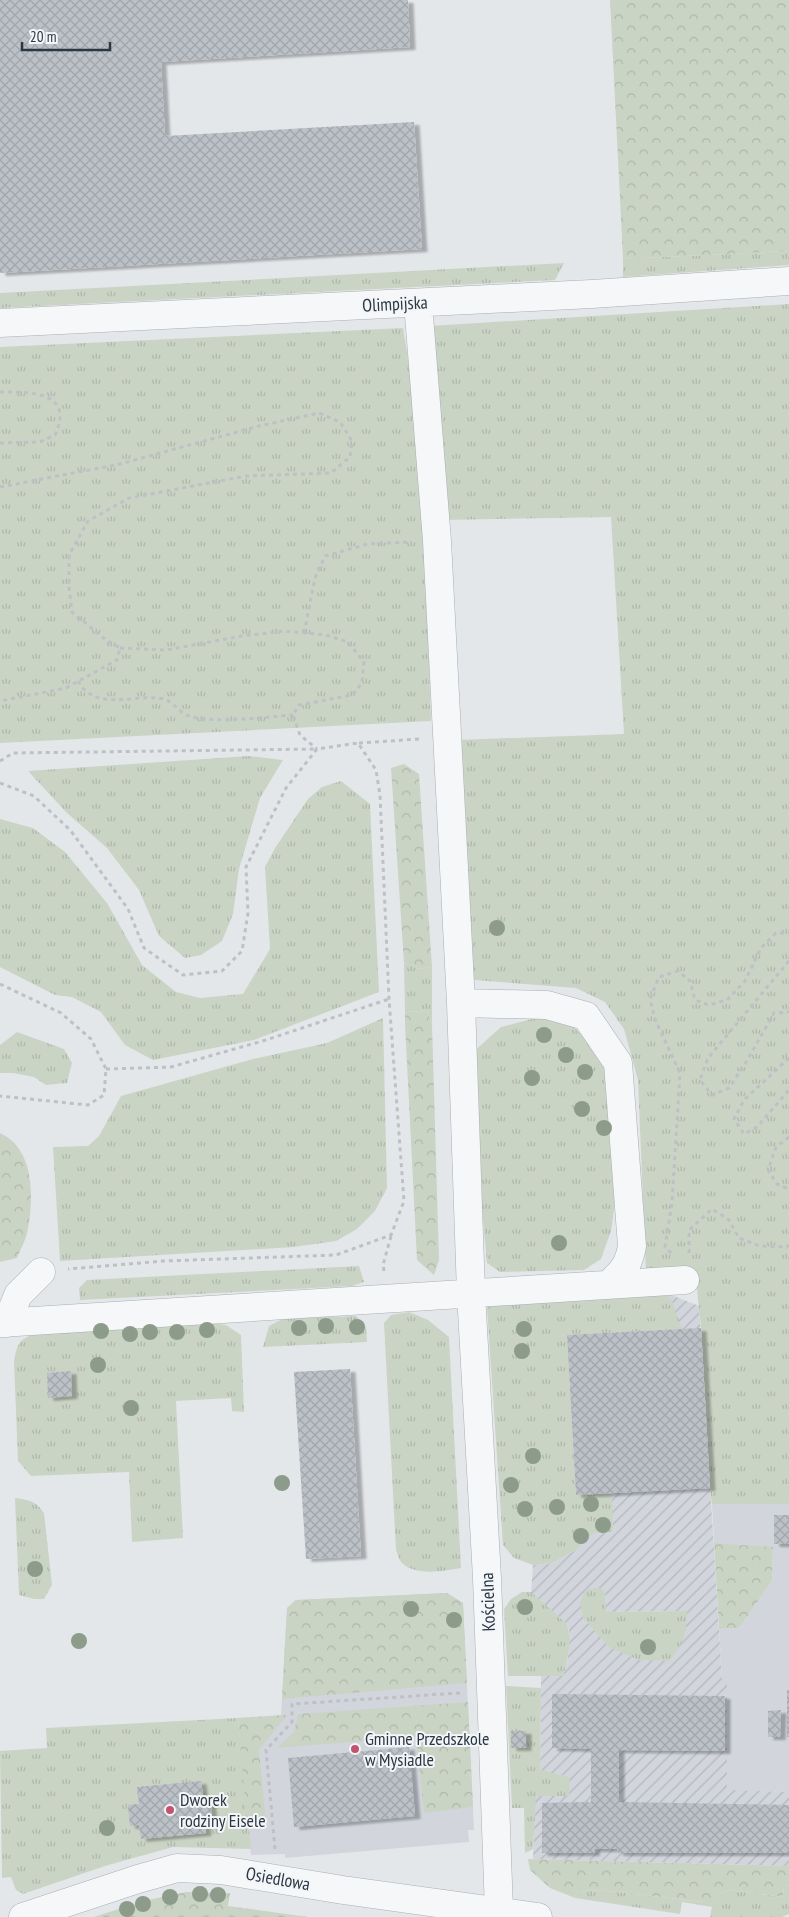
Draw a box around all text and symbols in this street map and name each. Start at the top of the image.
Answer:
scale bar [22,20,110,52]
text: 20 m [30,27,56,46]
street label: Olimpijska [362,290,428,317]
street label: Kościelna [475,1572,500,1632]
place label: Gminne Przedszkole w Mysiadle [365,1727,489,1771]
marker: Gminne Przedszkole w Mysiadle [349,1743,361,1755]
place label: Dworek rodziny Eisele [180,1788,266,1832]
marker: Dworek rodziny Eisele [164,1804,176,1816]
street label: Osiedlowa [244,1862,312,1895]

